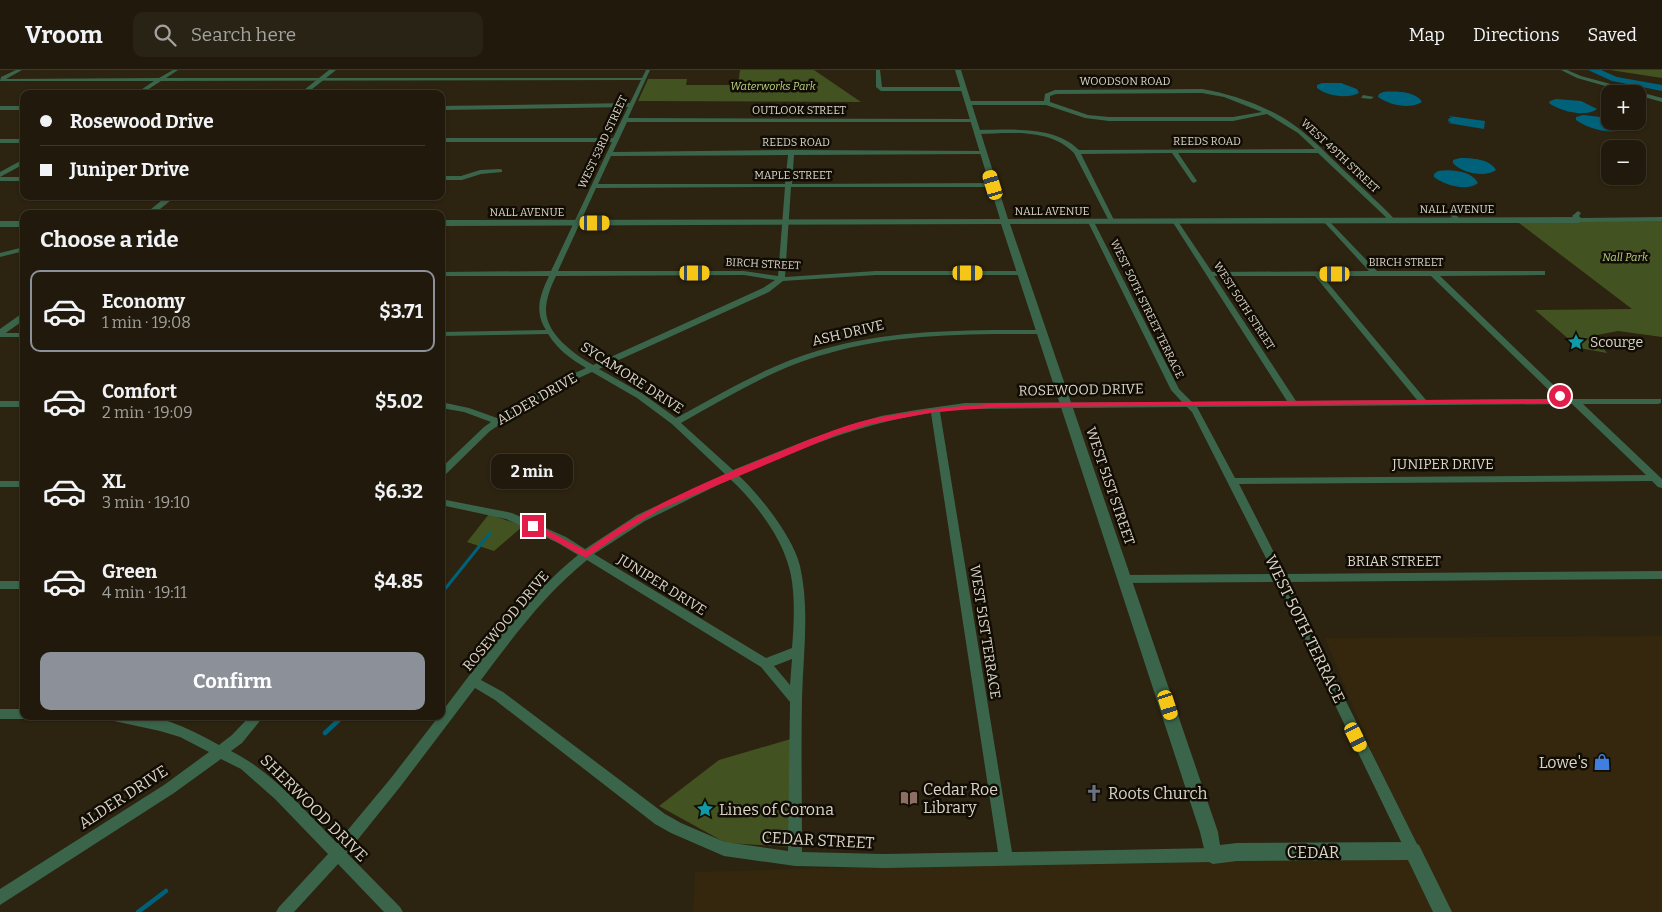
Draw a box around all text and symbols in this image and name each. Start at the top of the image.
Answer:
search box [133,12,483,57]
text: Vroom [25,21,103,49]
icon: search [151,21,179,49]
text: Search here [191,23,296,46]
text: Map [1409,24,1445,46]
text: Directions [1473,24,1560,46]
text: Saved [1588,24,1637,46]
street label: WOODSON ROAD [1080,75,1171,88]
park label: Waterworks Park [730,80,817,93]
map controls [1601,85,1646,185]
button: + [1601,85,1646,130]
street label: WEST 53RD STREET [576,93,630,190]
street label: OUTLOOK STREET [752,104,847,117]
text: Rosewood Drive [70,110,214,133]
street label: WEST 49TH STREET [1298,116,1382,196]
street label: REEDS ROAD [1173,135,1241,148]
street label: REEDS ROAD [762,136,830,149]
button: − [1601,140,1646,185]
text: Juniper Drive [70,158,189,181]
car [981,168,1004,202]
street label: MAPLE STREET [754,169,832,182]
street label: NALL AVENUE [1420,203,1495,216]
street label: NALL AVENUE [1015,205,1090,218]
street label: NALL AVENUE [490,206,565,219]
car [580,216,610,231]
text: Choose a ride [40,226,179,253]
street label: WEST 50TH STREET TERRACE [1108,237,1186,381]
park label: Nall Park [1602,251,1649,264]
street label: BIRCH STREET [725,256,801,272]
street label: BIRCH STREET [1368,256,1444,269]
street label: WEST 50TH STREET [1211,260,1278,353]
car [680,266,710,281]
car [953,266,983,281]
car [1320,267,1350,282]
icon: car [42,289,87,334]
text: Economy [102,290,185,313]
text: $3.71 [379,300,423,323]
text: 1 min · 19:08 [102,313,191,332]
street label: ASH DRIVE [810,316,886,350]
place icon: Scourge [1566,332,1586,352]
place label: Scourge [1590,334,1643,351]
street label: SYCAMORE DRIVE [577,338,687,418]
street label: ALDER DRIVE [494,369,580,429]
icon: car [42,379,87,424]
text: Comfort [102,380,177,403]
street label: ROSEWOOD DRIVE [1018,380,1144,400]
route start [1549,385,1571,407]
text: $5.02 [375,390,423,413]
text: 2 min · 19:09 [102,403,193,422]
street label: WEST 51ST STREET [1082,425,1138,547]
callout: 2 min [492,454,574,488]
street label: JUNIPER DRIVE [1391,456,1494,473]
text: 2 min [511,462,553,481]
icon: car [42,469,87,514]
text: XL [102,470,126,493]
text: $6.32 [374,480,423,503]
text: 3 min · 19:10 [102,493,190,512]
route end [522,515,544,537]
street label: JUNIPER DRIVE [614,550,710,619]
street label: WEST 50TH TERRACE [1261,552,1349,706]
street label: BRIAR STREET [1347,553,1441,570]
icon: car [42,559,87,604]
text: Green [102,560,157,583]
street label: WEST 51ST TERRACE [966,564,1004,700]
street label: ROSEWOOD DRIVE [459,568,553,674]
text: $4.85 [374,570,423,593]
text: 4 min · 19:11 [102,583,187,602]
button: Confirm [40,652,425,710]
car [1156,688,1179,722]
car [1342,720,1369,754]
street label: SHERWOOD DRIVE [256,750,372,866]
shop icon: Lowe's [1592,752,1612,772]
place label: Lowe's [1539,753,1588,772]
street label: ALDER DRIVE [75,761,171,833]
place label: Cedar Roe Library [923,780,998,817]
church icon: Roots Church [1084,783,1104,803]
place label: Roots Church [1108,784,1207,803]
library icon: Cedar Roe Library [899,788,919,808]
place icon: Lines of Corona [695,799,715,819]
place label: Lines of Corona [719,800,834,819]
street label: CEDAR STREET [761,828,875,852]
street label: CEDAR [1287,843,1340,862]

